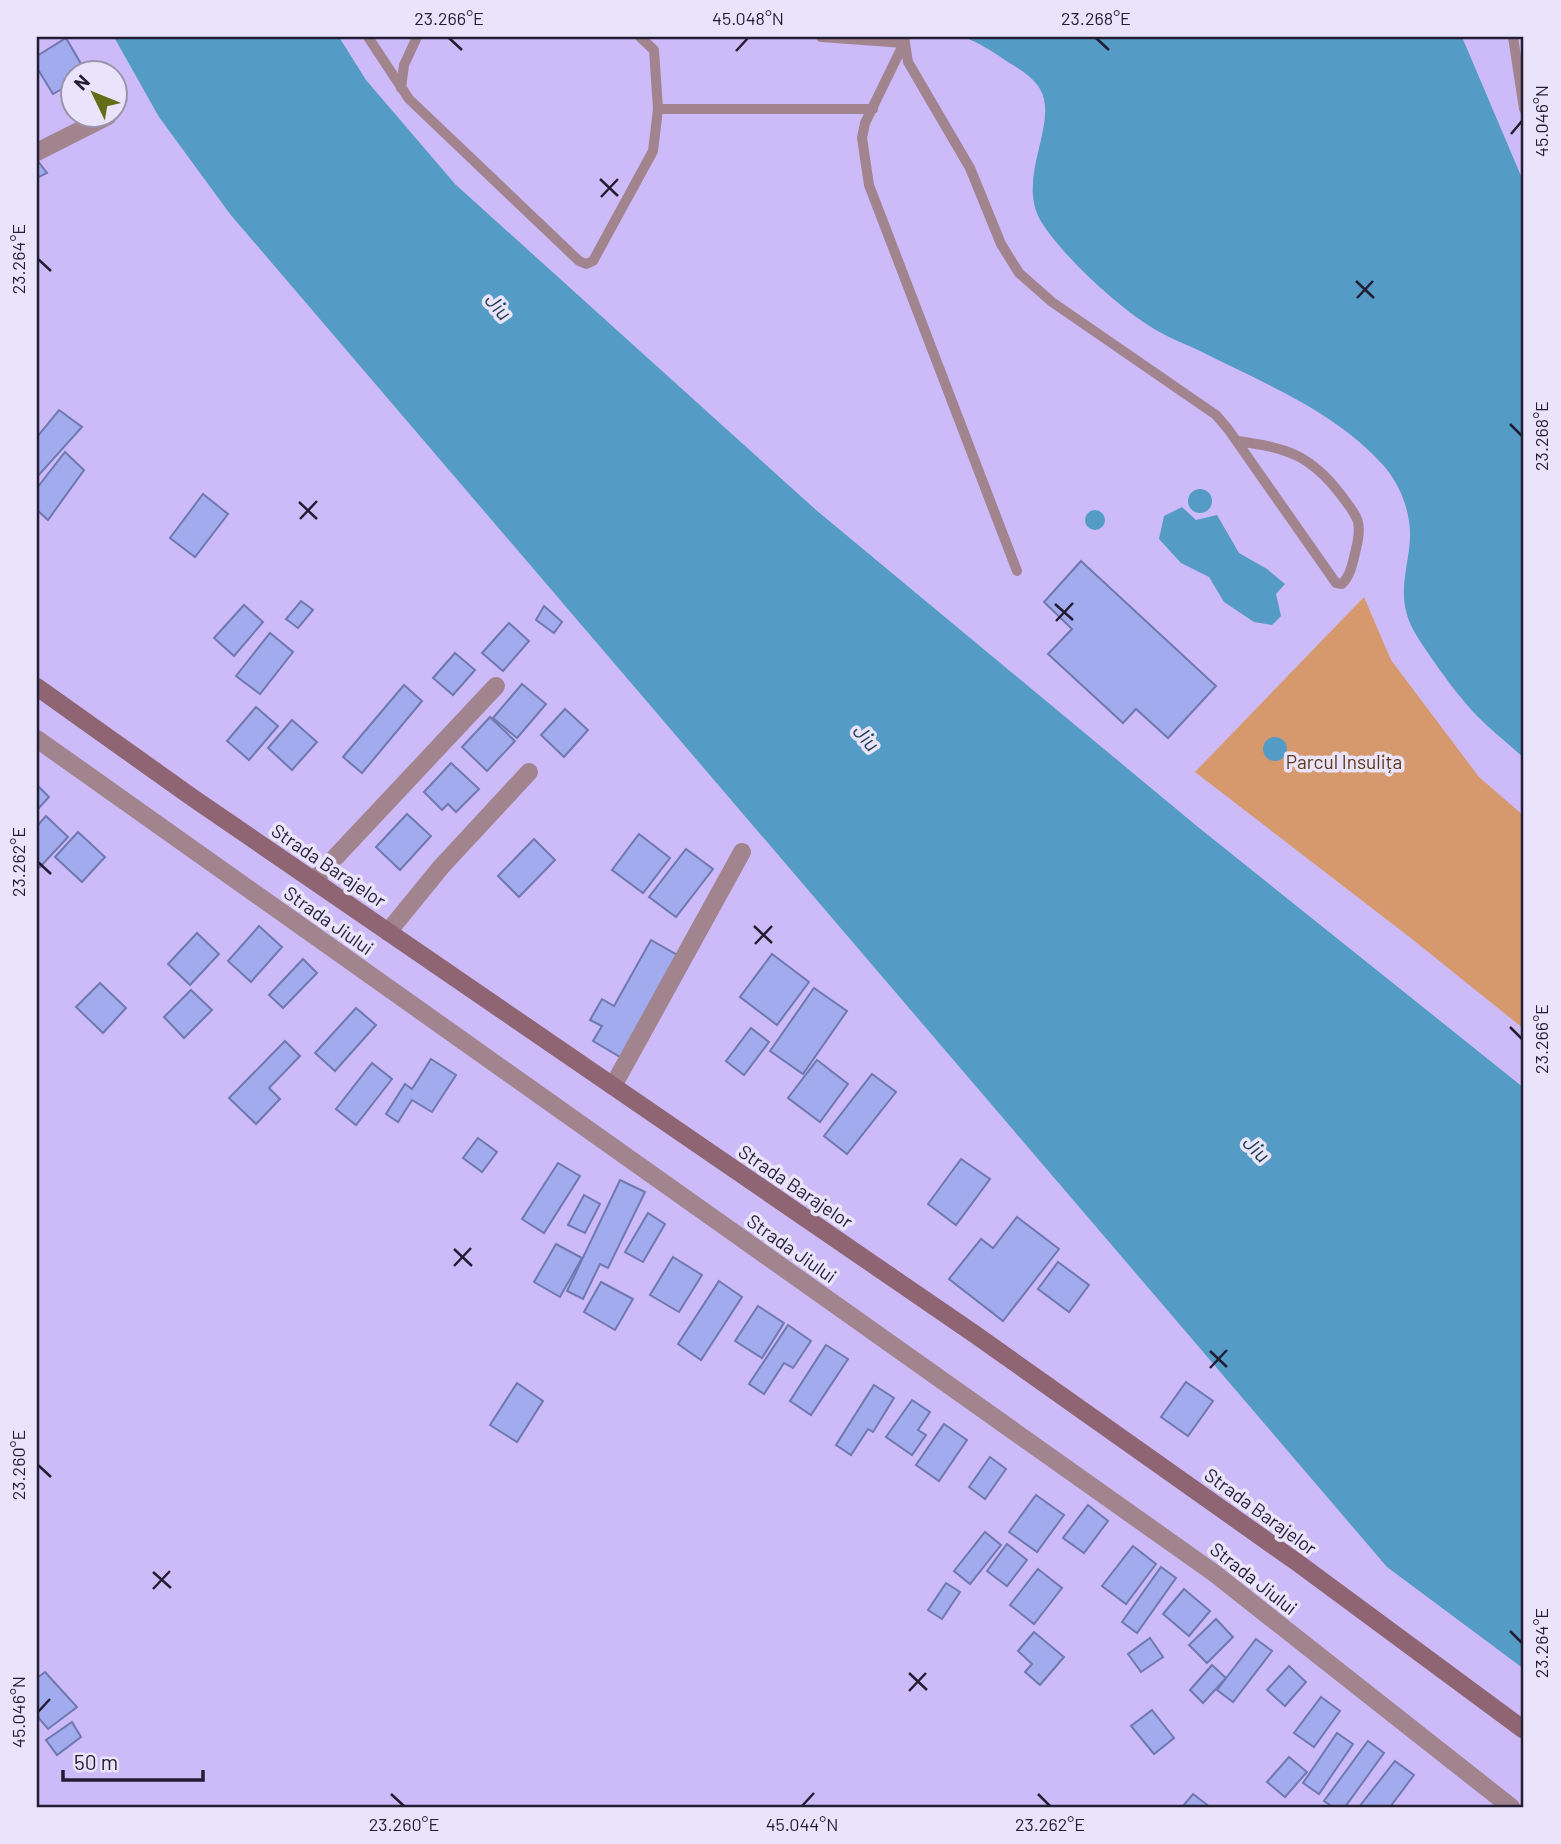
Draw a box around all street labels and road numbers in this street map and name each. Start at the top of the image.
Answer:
street label: Strada Barajelor [267,818,391,912]
street label: Strada Jiului [280,881,378,959]
street label: Strada Barajelor [734,1139,858,1233]
street label: Strada Jiului [743,1209,841,1287]
street label: Strada Barajelor [1200,1463,1322,1559]
street label: Strada Jiului [1206,1537,1302,1619]

